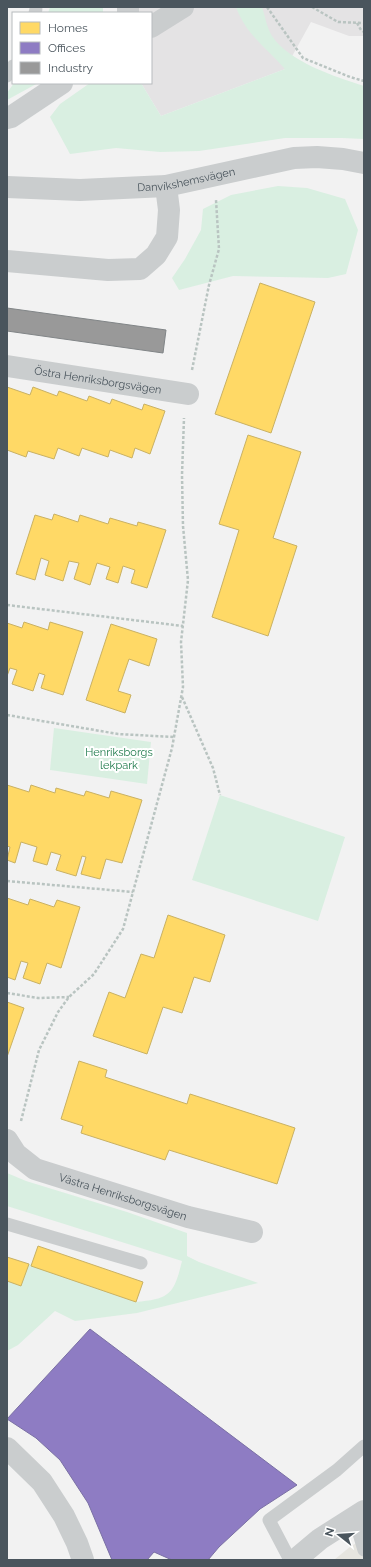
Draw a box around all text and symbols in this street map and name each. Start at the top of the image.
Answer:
legend [12,12,152,84]
text: Homes [48,21,88,35]
text: Offices [48,41,85,55]
text: Industry [48,61,94,75]
street label: Danvikshemsvägen [137,165,236,194]
street label: Östra Henriksborgsvägen [33,364,163,396]
park label: Henriksborgs lekpark [85,746,153,772]
street label: Västra Henriksborgsvägen [57,1170,189,1223]
north arrow [319,1515,359,1555]
text: N [322,1526,337,1538]

